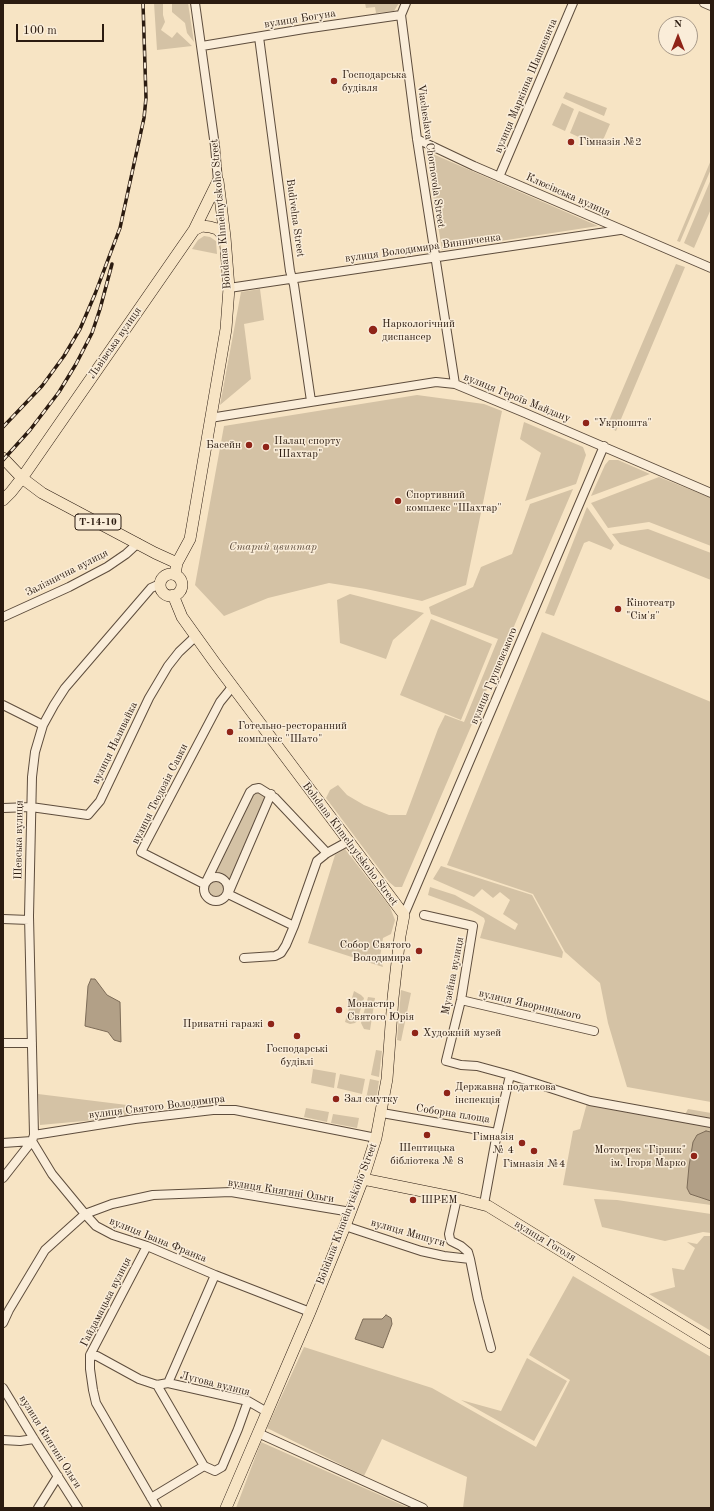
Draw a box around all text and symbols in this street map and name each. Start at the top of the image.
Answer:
street label: вулиця Богуна [263,7,337,31]
scale bar [18,16,106,42]
north arrow [658,16,698,56]
street label: вулиця Маркіяна Шашкевича [492,17,560,155]
text: N [674,19,682,30]
text: 100 m [23,25,57,37]
place label: Господарська будівля [342,68,407,94]
marker: Господарська будівля [329,76,339,86]
street label: Viacheslava Chornovola Street [414,83,448,229]
place label: Гімназія №2 [579,135,642,149]
marker: Гімназія №2 [566,137,576,147]
street label: Bohdana Khmelnytskoho Street [208,138,234,290]
street label: Клюсівська вулиця [524,170,612,220]
street label: Budivelna Street [283,178,307,258]
street label: вулиця Володимира Винниченка [344,231,502,265]
street label: Львівська вулиця [85,305,145,381]
place label: Наркологічний диспансер [382,317,455,343]
marker: Наркологічний диспансер [367,324,379,336]
street label: вулиця Героїв Майдану [462,371,572,425]
place label: "Укрпошта" [594,416,652,430]
marker: "Укрпошта" [581,418,591,428]
place label: Палац спорту "Шахтар" [274,434,341,460]
place label: Басейн [206,438,241,452]
marker: Басейн [244,440,254,450]
marker: Палац спорту "Шахтар" [261,442,271,452]
place label: Спортивний комплекс "Шахтар" [406,488,502,514]
marker: Спортивний комплекс "Шахтар" [393,496,403,506]
road number: Т-14-10 [75,514,121,530]
park label: Старий цвинтар [229,540,317,554]
street label: Залізнична вулиця [23,546,111,600]
place label: Кінотеатр "Сім'я" [626,596,675,622]
marker: Кінотеатр "Сім'я" [613,604,623,614]
street label: вулиця Грушевського [468,626,520,726]
street label: вулиця Наливайка [89,700,141,786]
place label: Готельно-ресторанний комплекс "Шато" [238,719,347,745]
marker: Готельно-ресторанний комплекс "Шато" [225,727,235,737]
street label: вулиця Теодозія Савки [129,742,191,846]
street label: Bohdana Khmelnytskoho Street [299,780,401,908]
street label: Шевська вулиця [12,800,26,880]
street label: Музейна вулиця [439,936,467,1016]
place label: Собор Святого Володимира [340,938,411,964]
marker: Собор Святого Володимира [414,946,424,956]
street label: вулиця Яворницького [478,987,582,1023]
place label: Монастир Святого Юрія [347,997,414,1023]
marker: Монастир Святого Юрія [334,1005,344,1015]
place label: Приватні гаражі [183,1017,263,1031]
marker: Приватні гаражі [266,1019,276,1029]
place label: Художній музей [423,1026,501,1040]
marker: Художній музей [410,1028,420,1038]
marker: Господарські будівлі [292,1031,302,1041]
place label: Господарські будівлі [266,1042,328,1068]
place label: Державна податкова інспекція [455,1080,556,1106]
marker: Державна податкова інспекція [442,1088,452,1098]
street label: вулиця Святого Володимира [88,1092,226,1122]
place label: Зал смутку [344,1092,398,1106]
marker: Зал смутку [331,1094,341,1104]
street label: Соборна площа [415,1102,491,1126]
marker: Шептицька бібліотека № 8 [422,1130,432,1140]
place label: Гімназія № 4 [473,1130,514,1156]
marker: Гімназія № 4 [517,1138,527,1148]
street label: Bohdana Khmelnytskoho Street [314,1141,380,1287]
place label: Шептицька бібліотека № 8 [390,1141,464,1167]
place label: Мототрек "Гірник" ім. Ігоря Марко [594,1143,686,1169]
marker: Гімназія №4 [529,1146,539,1156]
marker: Мототрек "Гірник" ім. Ігоря Марко [689,1151,699,1161]
place label: Гімназія №4 [503,1157,565,1171]
street label: вулиця Княгині Ольги [227,1176,335,1206]
place label: ШРЕМ [421,1193,457,1207]
marker: ШРЕМ [408,1195,418,1205]
street label: вулиця Івана Франка [107,1214,209,1266]
street label: вулиця Мишуги [369,1216,447,1250]
street label: вулиця Гоголя [512,1217,578,1265]
street label: Гайдамацька вулиця [78,1255,134,1349]
street label: Лугова вулиця [179,1369,251,1399]
street label: вулиця Княгині Ольги [16,1393,84,1491]

